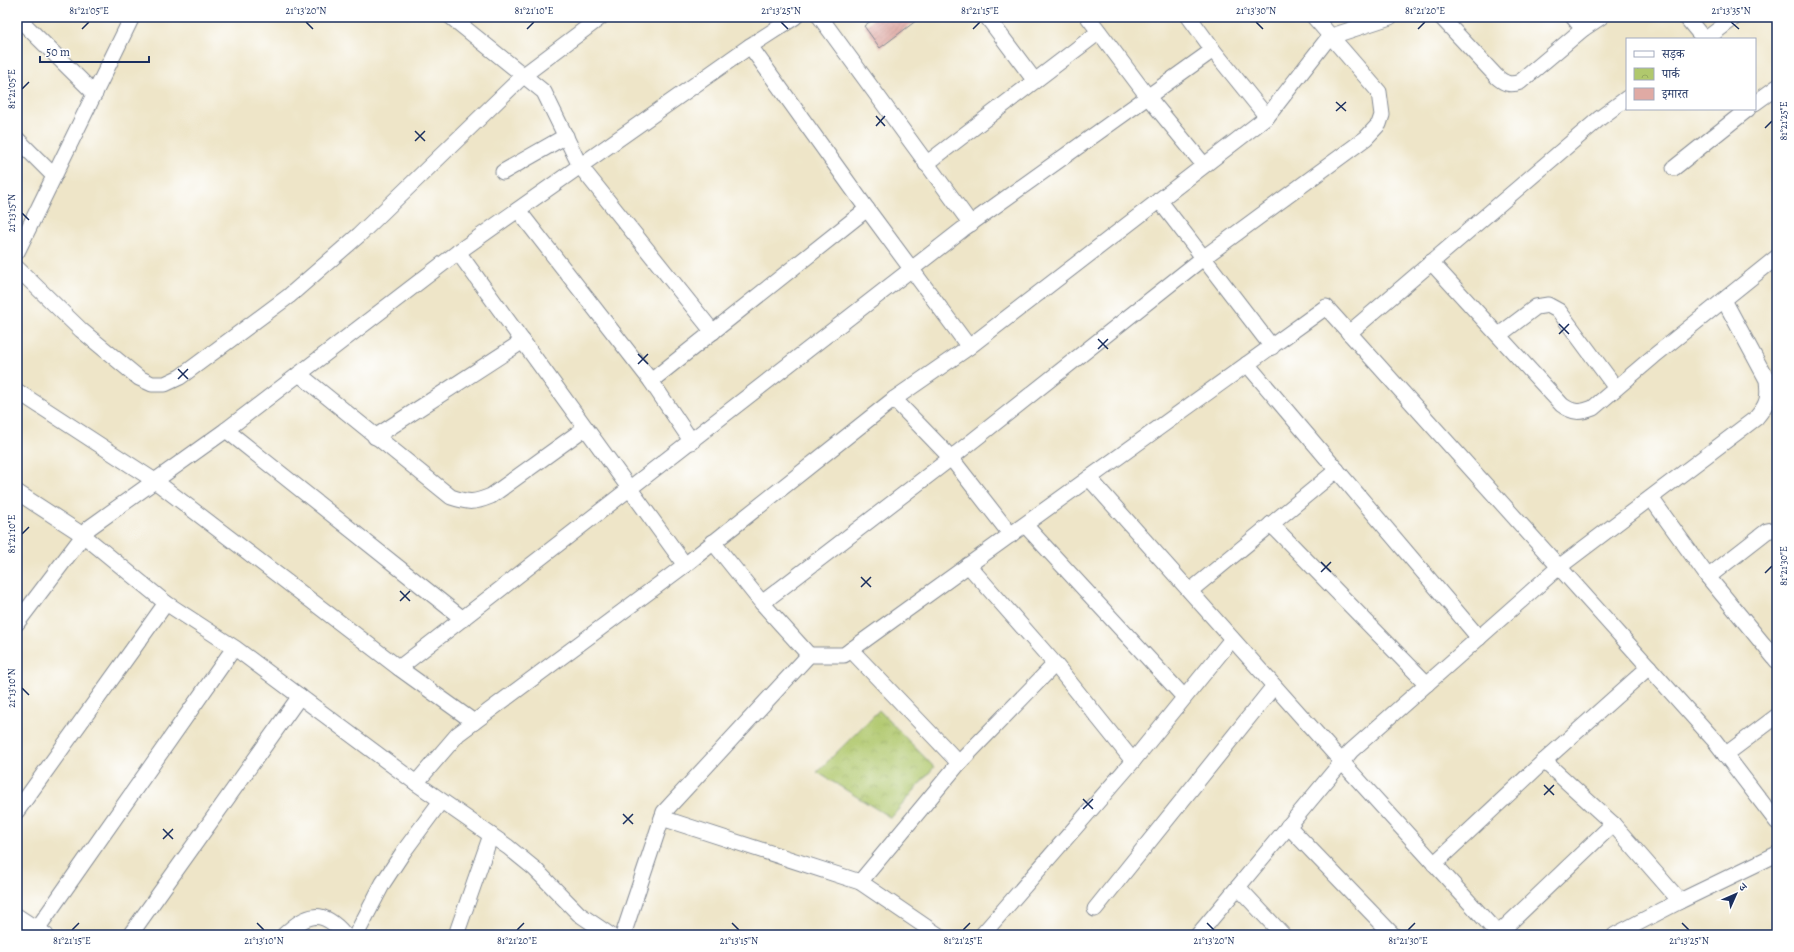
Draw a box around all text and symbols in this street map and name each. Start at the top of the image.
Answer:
text: 81°21'05"E [69,4,109,17]
text: 21°13'20"N [286,4,326,17]
text: 81°21'10"E [515,4,554,17]
text: 21°13'25"N [761,4,801,17]
text: 81°21'15"E [961,4,999,17]
text: 21°13'30"N [1236,4,1276,17]
text: 81°21'20"E [1405,4,1445,17]
text: 21°13'35"N [1711,4,1751,17]
scale bar [40,38,149,64]
legend [1626,38,1756,110]
text: 50 m [46,44,70,60]
text: सड़क [1661,46,1686,62]
text: पार्क [1661,66,1681,82]
text: 81°21'05"E [5,69,18,109]
text: इमारत [1661,86,1689,102]
text: 81°21'25"E [1777,101,1790,141]
text: 21°13'15"N [5,194,18,232]
text: 81°21'10"E [5,514,18,553]
text: 81°21'30"E [1777,546,1790,586]
text: 21°13'10"N [5,668,18,708]
north arrow [1716,874,1756,914]
text: उ [1735,879,1751,896]
text: 81°21'15"E [53,934,91,947]
text: 21°13'10"N [244,934,284,947]
text: 81°21'20"E [497,934,537,947]
text: 21°13'15"N [720,934,758,947]
text: 81°21'25"E [943,934,983,947]
text: 21°13'20"N [1194,934,1234,947]
text: 81°21'30"E [1388,934,1428,947]
text: 21°13'25"N [1669,934,1709,947]

